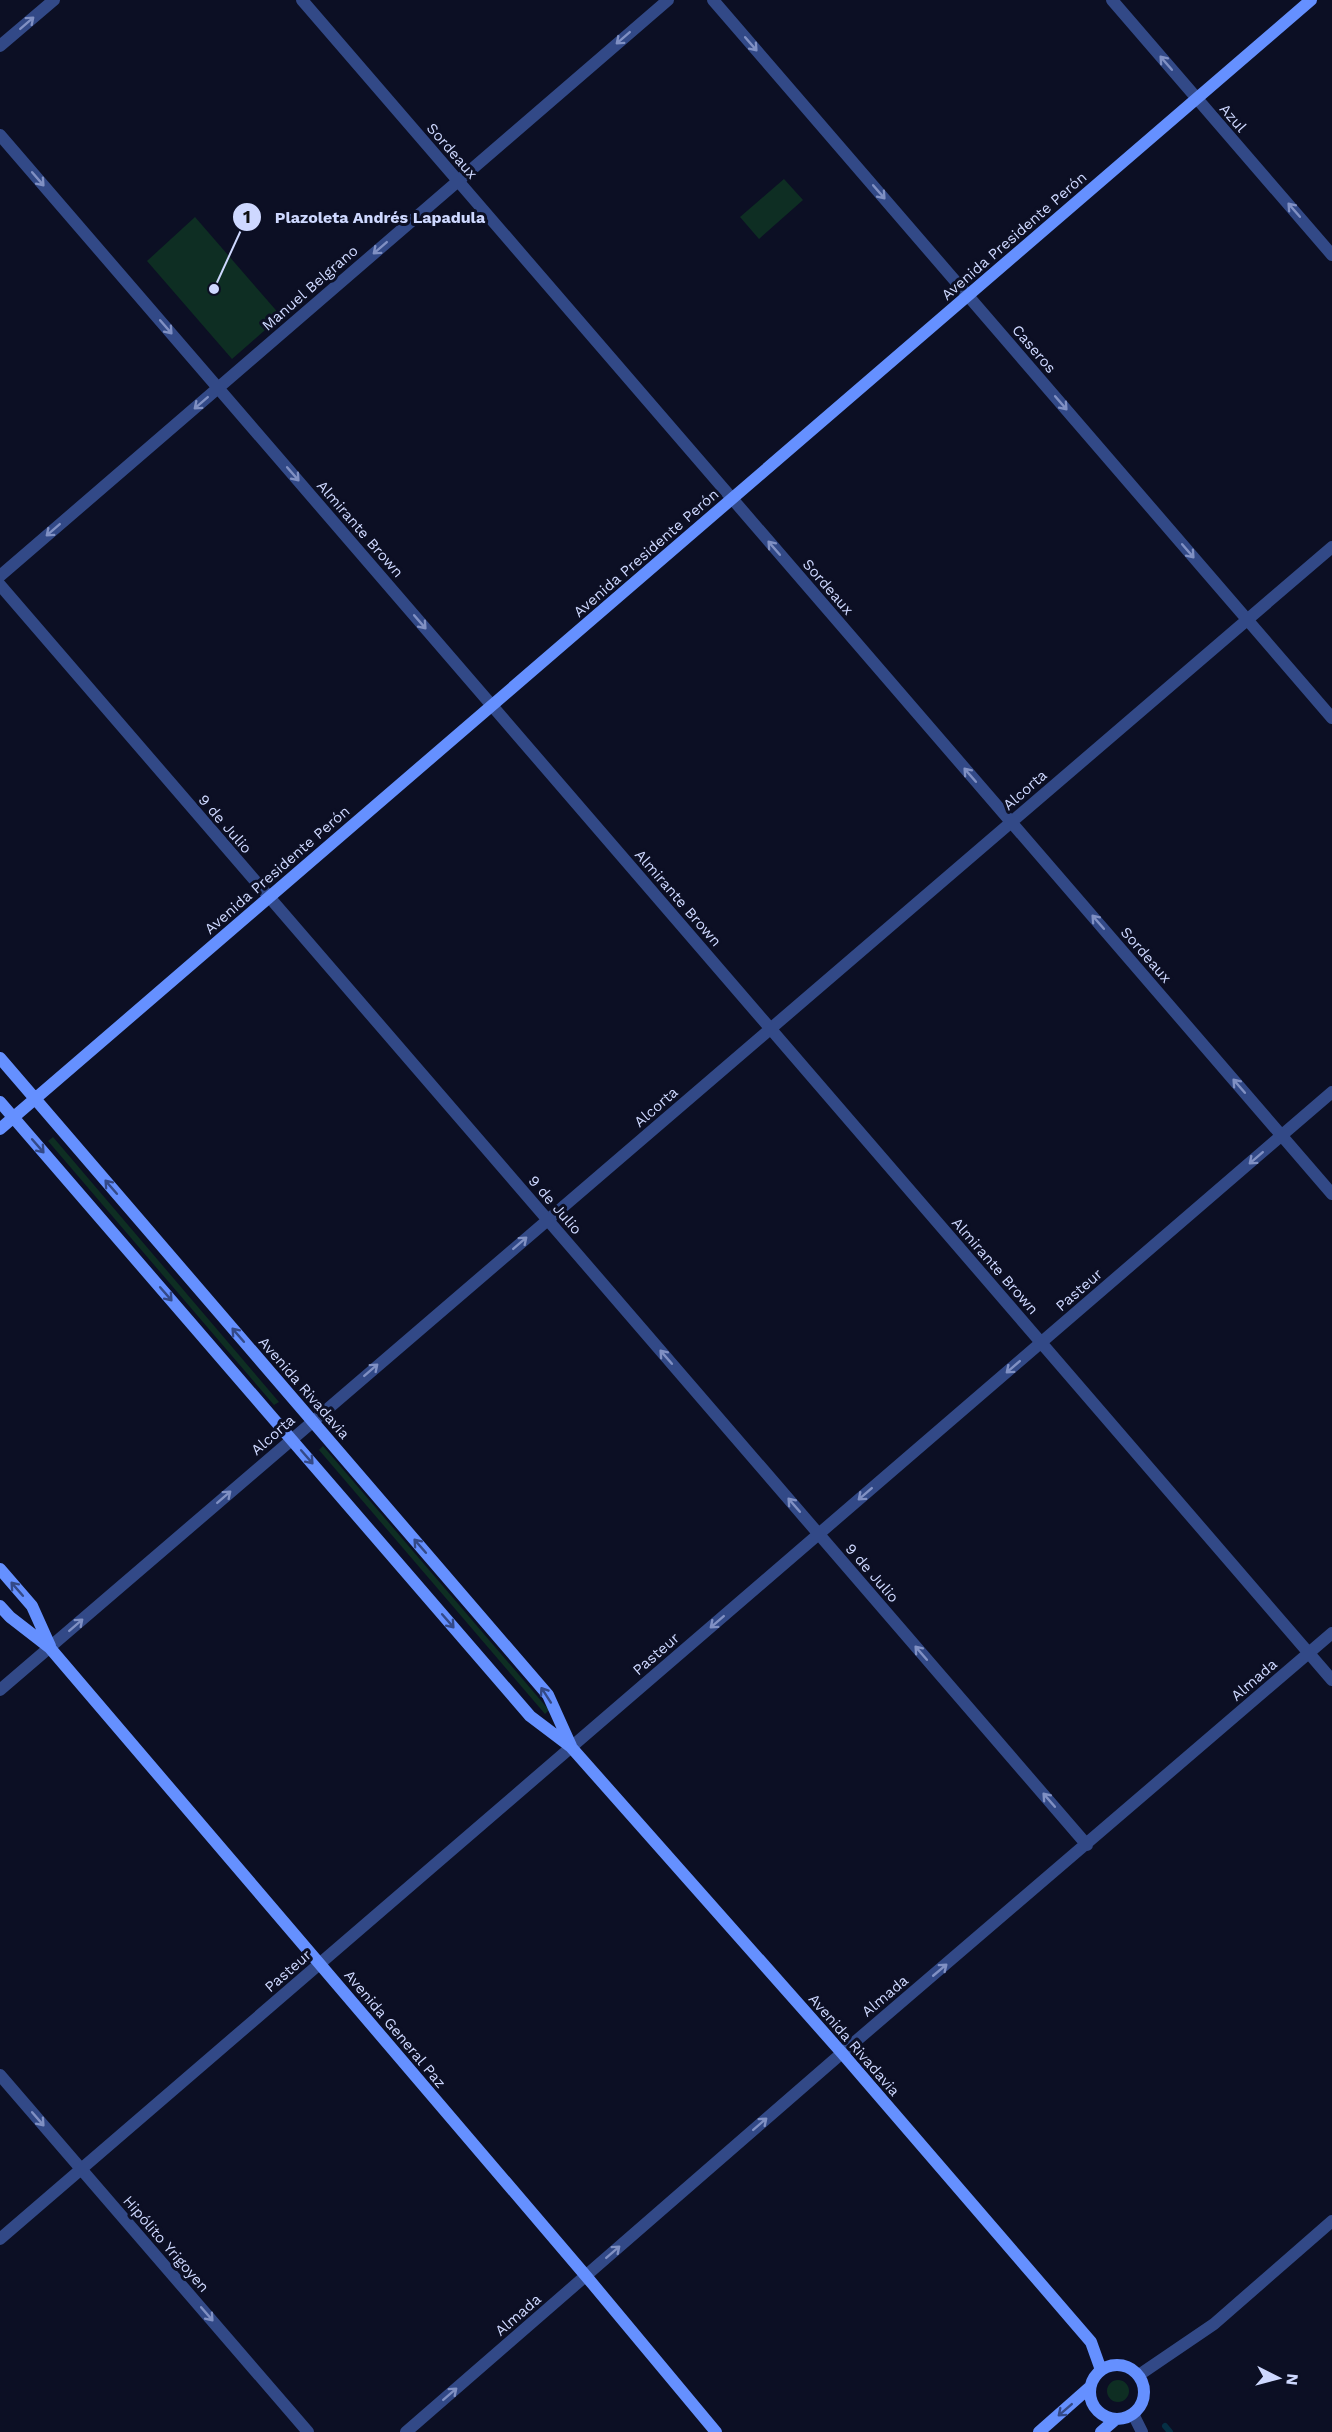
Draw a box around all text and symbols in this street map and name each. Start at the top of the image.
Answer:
one-way arrow [19,16,34,30]
one-way arrow [616,31,631,45]
one-way arrow [744,36,758,51]
one-way arrow [1159,56,1173,71]
street label: Azul [1216,100,1250,136]
street label: Sordeaux [423,119,481,183]
street label: Avenida Presidente Perón [938,168,1090,304]
one-way arrow [31,171,45,186]
one-way arrow [872,184,885,200]
callout: Plazoleta Andrés Lapadula [232,200,497,234]
one-way arrow [1287,203,1301,218]
text: 1 [243,206,251,227]
text: Plazoleta Andrés Lapadula [275,208,486,227]
street label: Manuel Belgrano [258,241,362,335]
one-way arrow [373,241,388,255]
one-way arrow [159,319,173,334]
street label: Caseros [1008,321,1060,377]
one-way arrow [1054,395,1068,410]
one-way arrow [193,396,209,409]
one-way arrow [286,466,300,481]
street label: Almirante Brown [313,477,407,581]
street label: Avenida Presidente Perón [570,485,722,621]
one-way arrow [46,523,61,537]
one-way arrow [768,540,781,556]
one-way arrow [1181,543,1195,558]
street label: Sordeaux [799,555,857,619]
one-way arrow [414,614,427,630]
street label: Alcorta [999,766,1051,814]
one-way arrow [963,768,977,783]
street label: 9 de Julio [194,791,256,857]
street label: Avenida Presidente Perón [201,802,353,938]
street label: Almirante Brown [631,846,725,950]
one-way arrow [1091,915,1105,930]
street label: Sordeaux [1117,923,1175,987]
one-way arrow [1232,1079,1246,1094]
street label: Alcorta [630,1083,682,1131]
one-way arrow [31,1138,45,1153]
one-way arrow [1249,1151,1264,1165]
street label: 9 de Julio [524,1172,586,1238]
one-way arrow [104,1180,118,1195]
street label: Almirante Brown [948,1214,1042,1318]
one-way arrow [512,1236,527,1250]
street label: Pasteur [1052,1265,1106,1315]
one-way arrow [159,1286,173,1301]
one-way arrow [231,1328,245,1343]
street label: Avenida Rivadavia [255,1333,354,1443]
one-way arrow [659,1350,673,1365]
one-way arrow [1006,1360,1021,1374]
one-way arrow [364,1363,379,1377]
street label: Alcorta [247,1411,299,1459]
one-way arrow [300,1449,314,1464]
one-way arrow [857,1488,873,1501]
one-way arrow [216,1490,231,1504]
one-way arrow [787,1498,801,1513]
one-way arrow [413,1539,427,1554]
street label: 9 de Julio [841,1540,903,1606]
one-way arrow [10,1582,24,1597]
one-way arrow [441,1613,455,1628]
one-way arrow [709,1615,725,1628]
one-way arrow [69,1618,84,1632]
street label: Pasteur [629,1629,683,1679]
one-way arrow [914,1646,928,1661]
street label: Almada [1227,1655,1281,1705]
one-way arrow [540,1687,552,1703]
one-way arrow [1042,1792,1055,1808]
street label: Pasteur [261,1946,315,1996]
one-way arrow [932,1963,948,1976]
street label: Avenida General Paz [340,1966,450,2092]
street label: Almada [858,1971,912,2021]
street label: Avenida Rivadavia [805,1990,904,2100]
one-way arrow [31,2111,45,2126]
one-way arrow [752,2117,767,2131]
street label: Hipólito Yrigoyen [119,2192,213,2296]
one-way arrow [605,2246,621,2260]
street label: Almada [491,2290,545,2340]
one-way arrow [200,2306,214,2321]
north arrow [1248,2348,1308,2408]
text: N [1282,2373,1302,2386]
one-way arrow [442,2387,457,2401]
one-way arrow [1057,2403,1072,2417]

